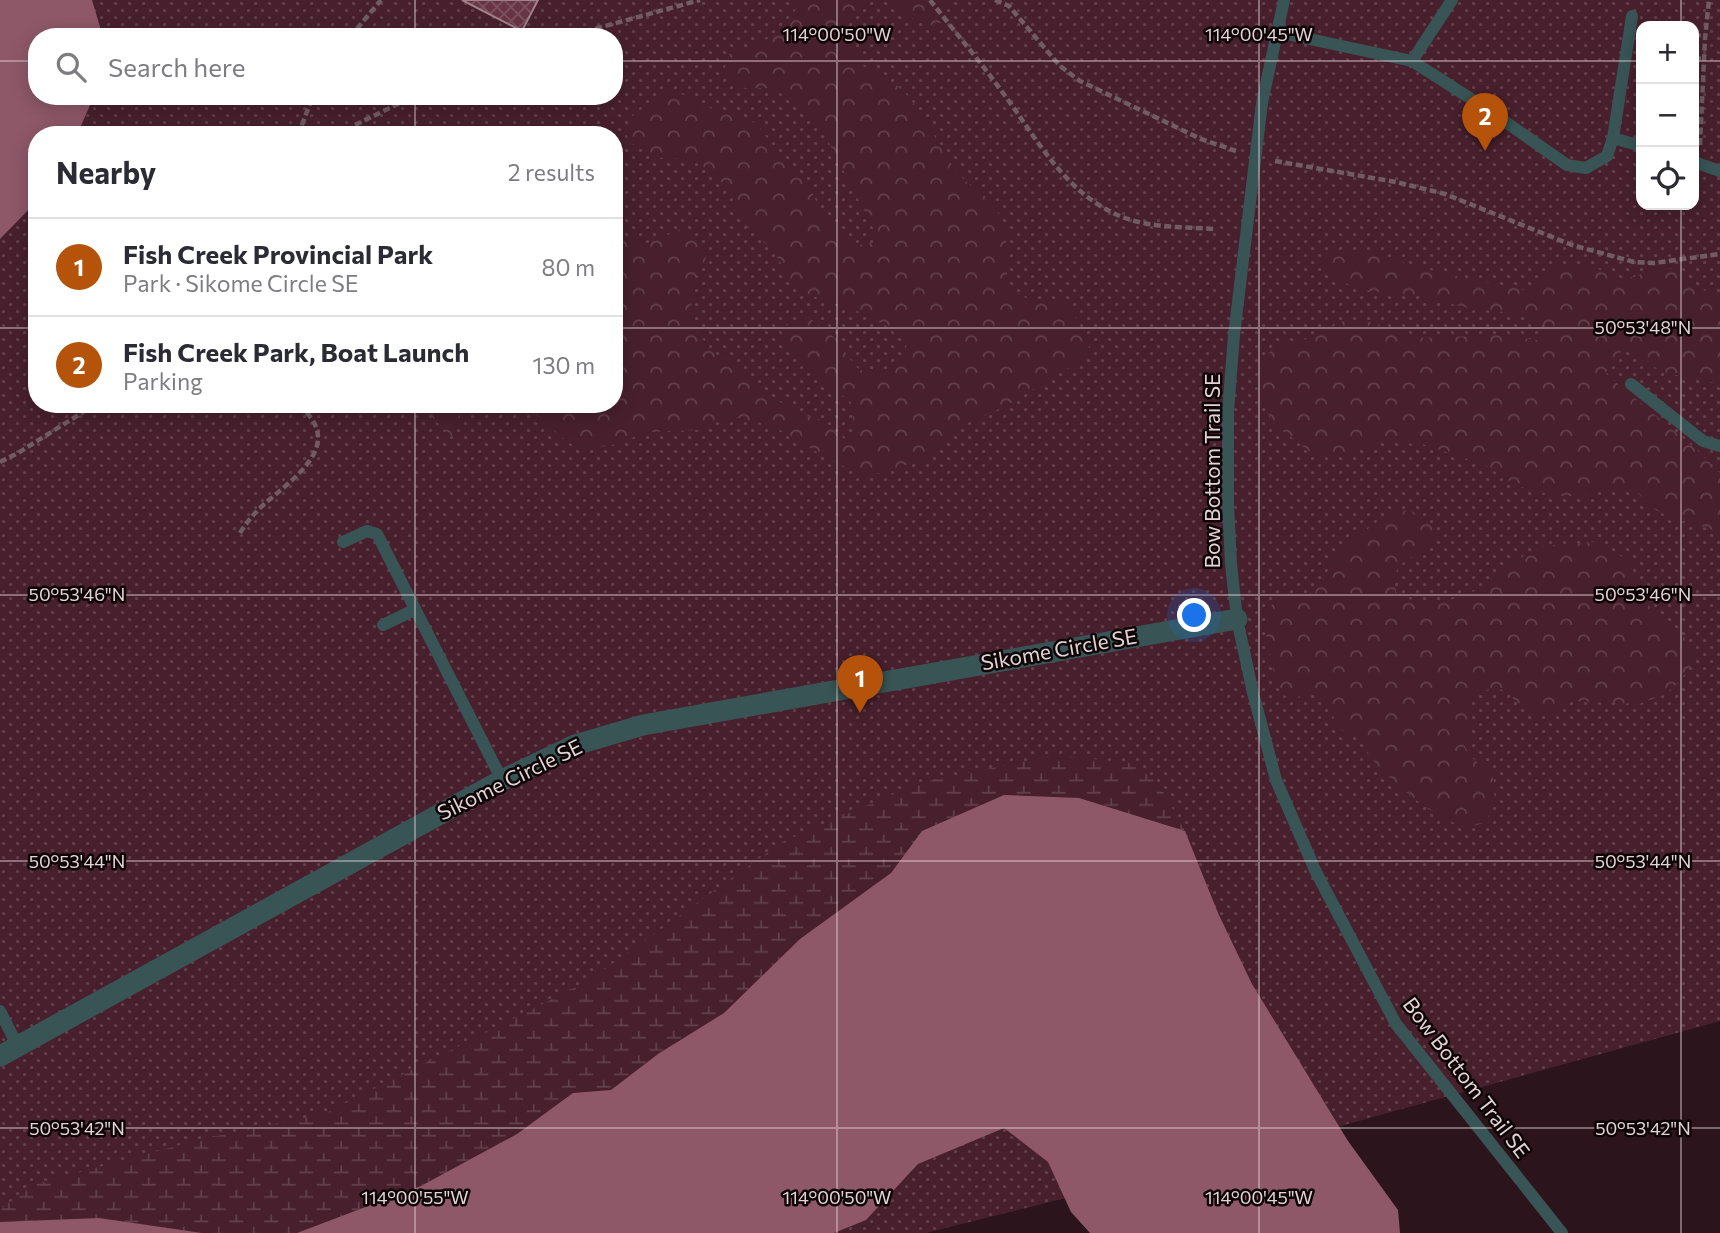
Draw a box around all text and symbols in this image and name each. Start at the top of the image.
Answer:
map controls [1636,21,1699,210]
button: + [1636,21,1699,84]
text: 114°00'50"W [783,23,891,45]
text: 114°00'45"W [1205,23,1313,45]
search box [28,28,623,105]
icon: search [52,48,90,86]
text: Search here [108,51,246,82]
button: − [1636,84,1699,147]
pin: 2 [1462,93,1508,151]
button: locate [1636,147,1699,210]
text: Nearby [56,153,156,190]
text: 2 results [508,158,595,186]
text: Fish Creek Provincial Park [123,238,433,269]
text: 1 [74,253,84,281]
text: 80 m [542,253,595,281]
text: Park · Sikome Circle SE [123,269,358,297]
text: 50°53'48"N [1595,316,1691,338]
text: Fish Creek Park, Boat Launch [123,336,469,367]
text: 2 [72,351,86,379]
text: 130 m [533,351,595,379]
text: Parking [123,367,203,395]
street label: Bow Bottom Trail SE [1199,374,1224,568]
text: 50°53'46"N [29,583,125,605]
text: 50°53'46"N [1595,583,1691,605]
your location [1177,598,1211,632]
street label: Sikome Circle SE [979,622,1139,675]
pin: 1 [837,655,883,713]
street label: Sikome Circle SE [433,733,586,825]
text: 50°53'44"N [29,850,125,872]
text: 50°53'44"N [1595,850,1691,872]
street label: Bow Bottom Trail SE [1399,992,1536,1162]
text: 50°53'42"N [29,1117,125,1139]
text: 50°53'42"N [1595,1117,1691,1139]
text: 114°00'55"W [361,1186,469,1208]
text: 114°00'50"W [783,1186,891,1208]
text: 114°00'45"W [1205,1186,1313,1208]

